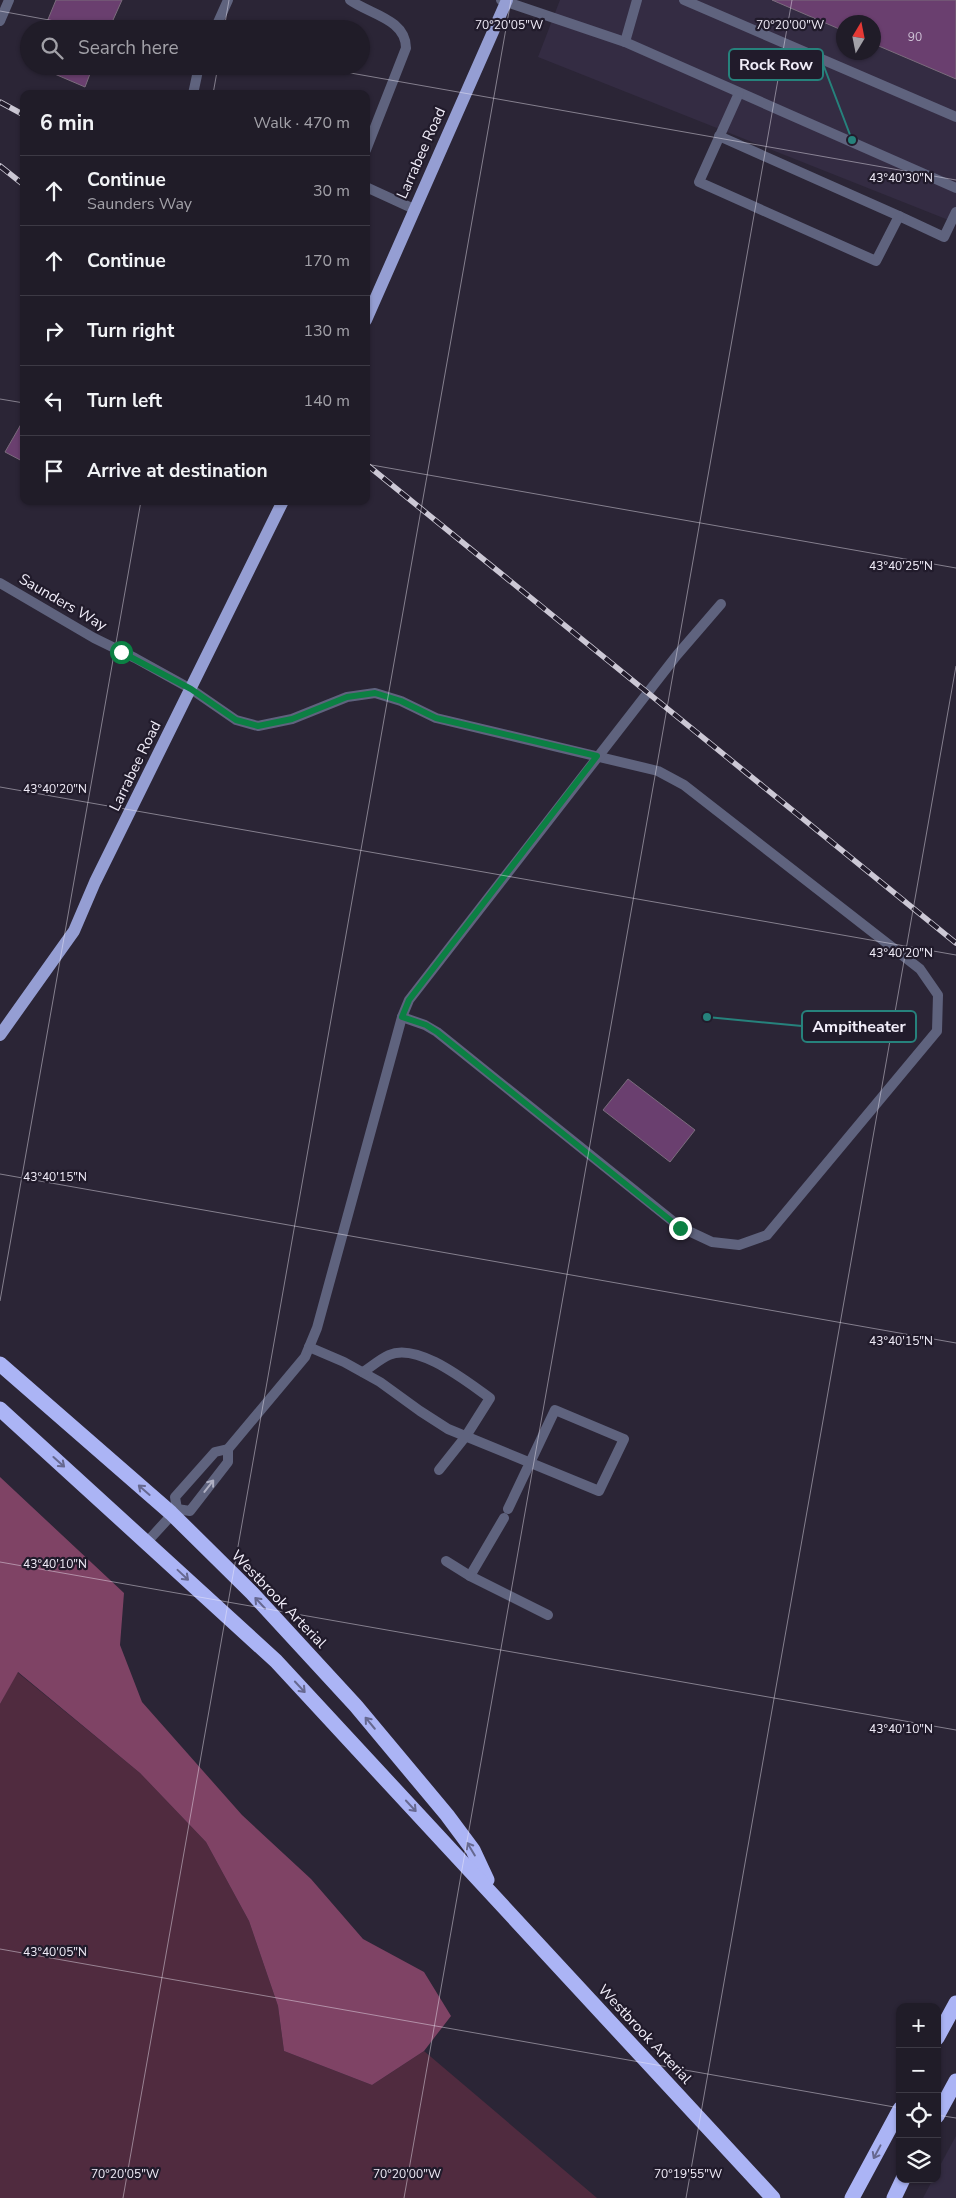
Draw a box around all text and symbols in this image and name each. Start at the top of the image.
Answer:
north arrow [836,15,881,60]
text: 70°20'05"W [475,17,543,33]
text: 70°20'00"W [756,17,824,33]
search box [20,20,370,75]
house number: 90 [908,29,922,45]
icon: search [38,34,66,62]
text: Search here [78,35,179,61]
callout: Rock Row [729,49,823,80]
text: Rock Row [739,54,813,76]
street label: Larrabee Road [392,104,450,202]
text: 6 min [40,109,94,137]
text: Walk · 470 m [254,112,350,134]
text: Continue [87,167,166,193]
text: 43°40'30"N [869,170,933,186]
icon: ahead [40,177,68,205]
text: 30 m [313,180,350,202]
text: Saunders Way [87,193,192,215]
icon: ahead [40,247,68,275]
text: Continue [87,248,166,274]
text: 170 m [303,250,350,272]
icon: right [40,317,68,345]
text: Turn right [87,318,174,344]
text: 130 m [303,320,350,342]
icon: left [40,387,68,415]
text: Turn left [87,388,162,414]
text: 140 m [303,390,350,412]
icon: arrive [40,457,68,485]
text: Arrive at destination [87,458,268,484]
text: 43°40'25"N [869,558,933,574]
street label: Saunders Way [15,569,111,635]
route start [110,641,133,664]
street label: Larrabee Road [104,717,166,815]
text: 43°40'20"N [23,781,87,797]
text: 43°40'20"N [869,945,933,961]
callout: Ampitheater [802,1011,916,1042]
text: Ampitheater [812,1016,906,1038]
text: 43°40'15"N [23,1169,87,1185]
route end [669,1217,692,1240]
text: 43°40'15"N [869,1333,933,1349]
one-way arrow [52,1456,65,1468]
one-way arrow [204,1479,214,1493]
one-way arrow [137,1484,150,1495]
street label: Westbrook Arterial [227,1546,331,1653]
text: 43°40'10"N [23,1556,87,1572]
one-way arrow [176,1569,189,1581]
one-way arrow [255,1596,266,1609]
one-way arrow [294,1681,306,1694]
one-way arrow [364,1716,376,1729]
text: 43°40'10"N [869,1721,933,1737]
one-way arrow [405,1800,417,1812]
one-way arrow [466,1843,476,1857]
text: 43°40'05"N [23,1944,87,1960]
street label: Westbrook Arterial [594,1980,697,2088]
map controls [896,2003,941,2183]
button: + [896,2003,941,2048]
button: − [896,2048,941,2093]
button: locate [896,2093,941,2138]
button: layers [896,2138,941,2183]
one-way arrow [872,2144,882,2159]
text: 70°20'05"W [91,2166,159,2182]
text: 70°20'00"W [373,2166,441,2182]
text: 70°19'55"W [654,2166,722,2182]

